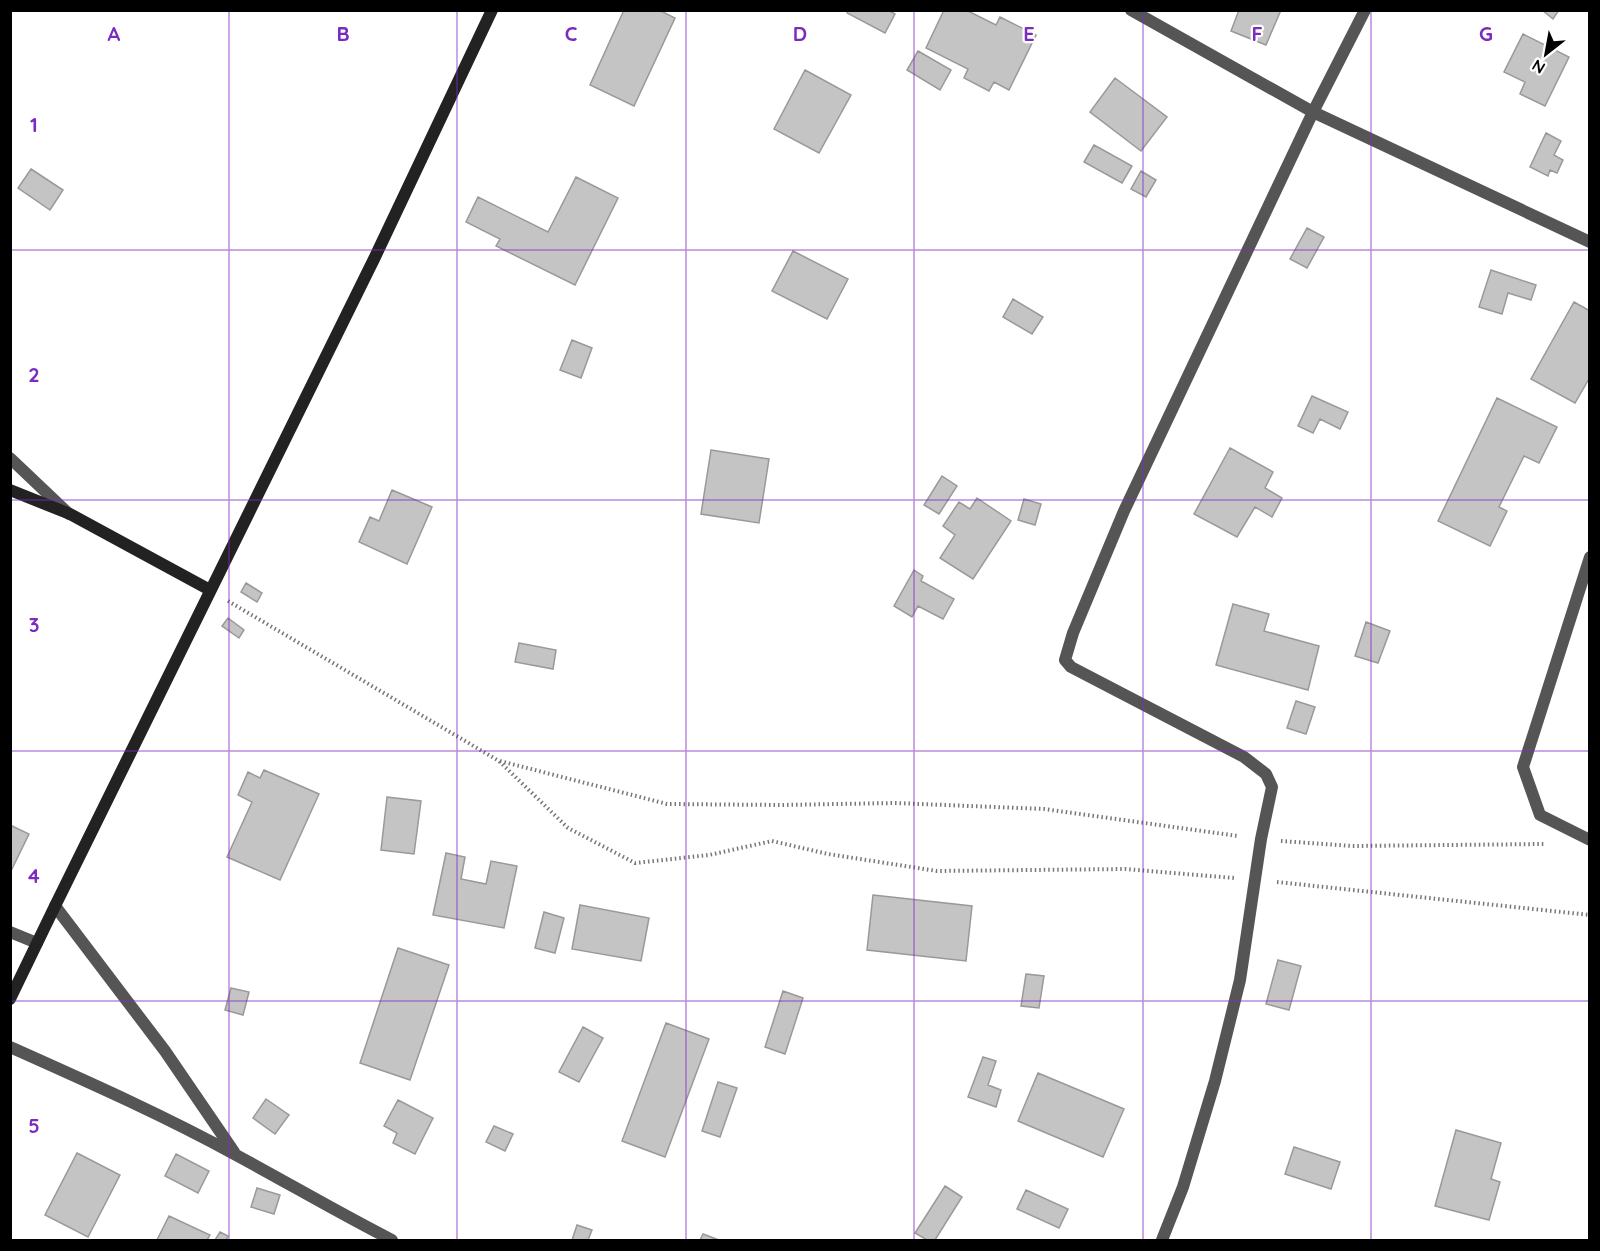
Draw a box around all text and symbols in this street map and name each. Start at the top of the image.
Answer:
text: A [108,21,121,46]
text: B [336,21,350,46]
text: C [565,21,578,46]
text: D [793,21,807,46]
text: E [1023,21,1035,46]
text: F [1251,21,1263,46]
text: G [1479,21,1493,46]
north arrow [1516,24,1576,84]
text: N [1528,55,1548,78]
text: 1 [30,112,38,137]
text: 2 [28,362,40,387]
text: 3 [29,612,39,637]
text: 4 [28,863,40,888]
text: 5 [28,1113,40,1138]

